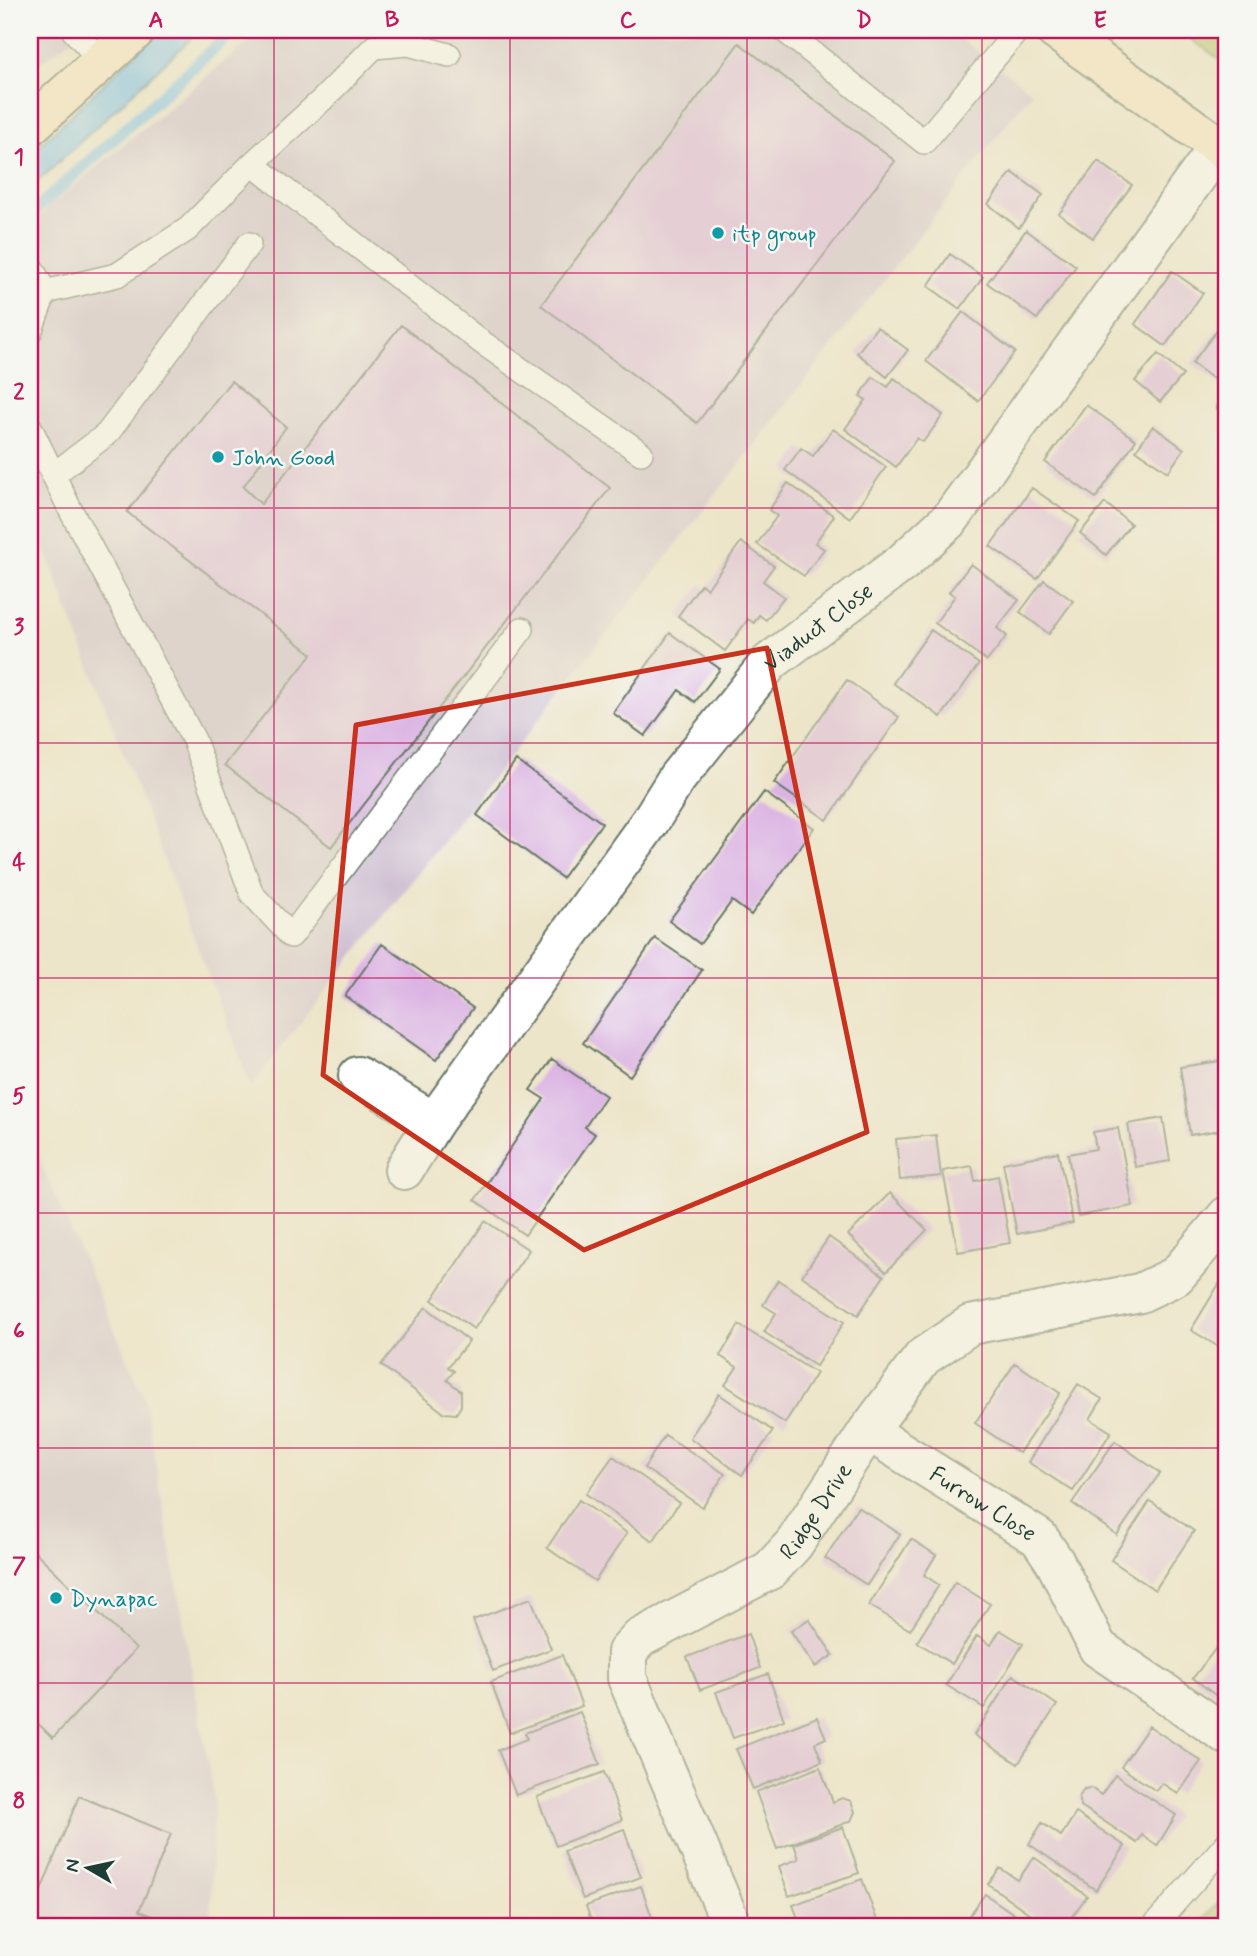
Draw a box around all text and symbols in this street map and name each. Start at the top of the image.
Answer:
text: A [148,6,164,36]
text: B [385,6,400,36]
text: C [620,6,637,36]
text: D [856,6,872,36]
text: E [1093,6,1107,36]
text: 1 [14,143,24,173]
place label: itp group [732,220,817,252]
marker: itp group [710,225,726,241]
text: 2 [13,378,25,408]
place label: John Good [232,444,335,474]
marker: John Good [210,449,226,465]
street label: Viaduct Close [758,577,880,679]
text: 3 [14,613,25,643]
text: 4 [12,848,26,878]
text: 5 [12,1082,26,1112]
text: 6 [13,1317,25,1347]
street label: Ridge Drive [774,1458,860,1567]
street label: Furrow Close [923,1460,1041,1550]
text: 7 [12,1552,26,1582]
place label: Dynapac [70,1585,158,1615]
marker: Dynapac [48,1590,64,1606]
text: 8 [13,1787,25,1817]
north arrow [52,1834,122,1904]
text: N [59,1857,86,1874]

